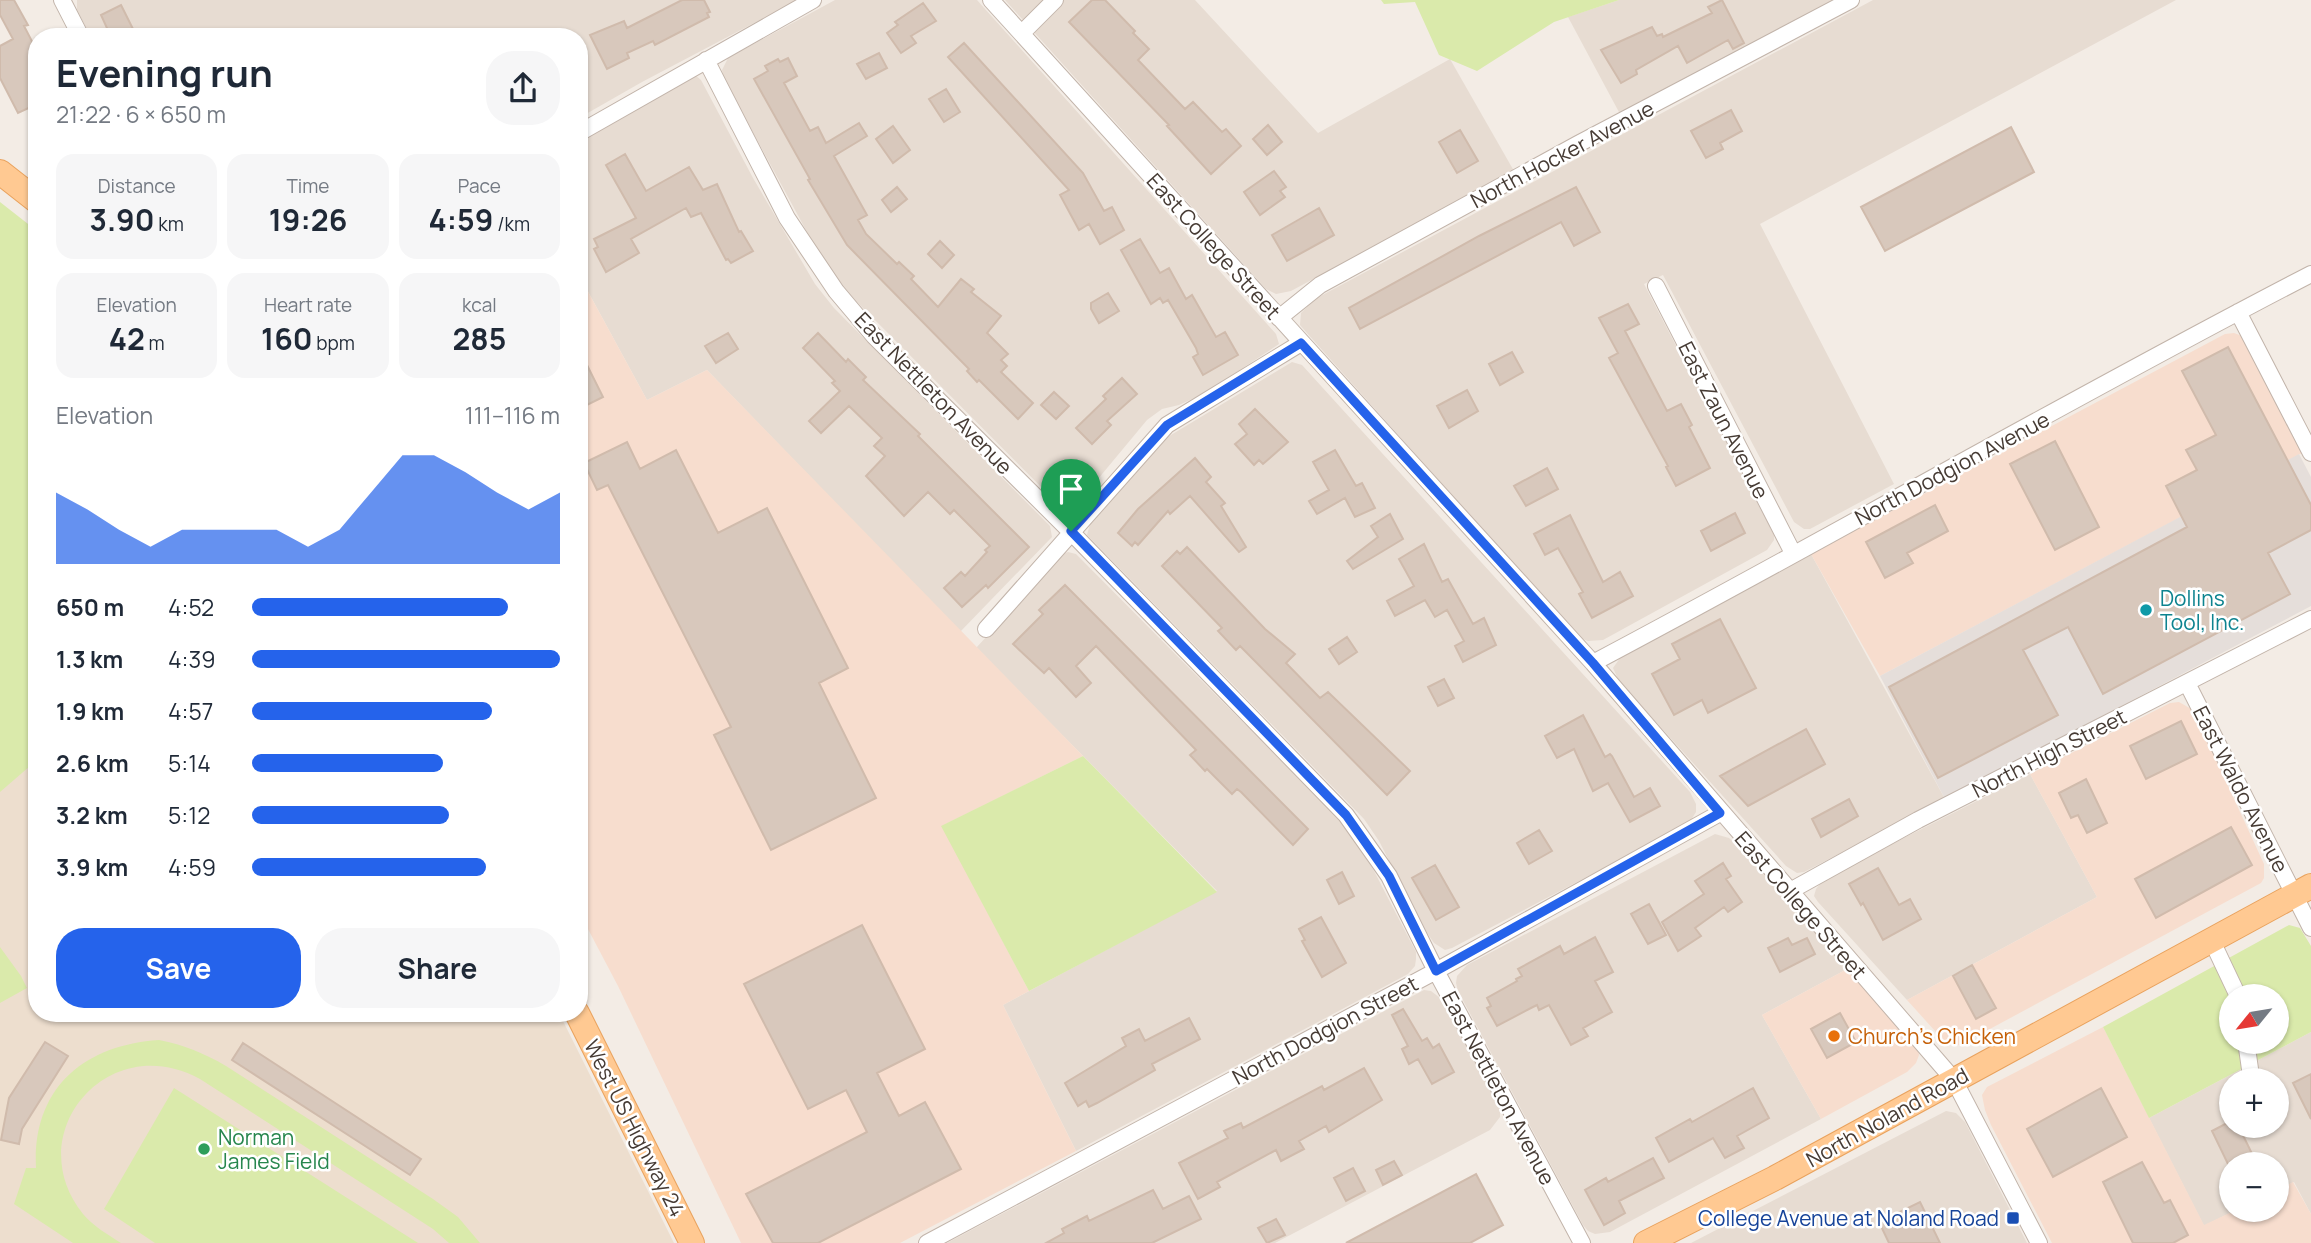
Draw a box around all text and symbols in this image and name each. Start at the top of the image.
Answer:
text: Evening run [56,46,273,98]
button: share [486,51,560,125]
street label: North Hocker Avenue [1465,94,1659,214]
text: 21:22 · 6 × 650 m [56,98,226,130]
street label: East College Street [1141,167,1287,325]
text: Distance [98,173,176,199]
text: Time [287,173,329,199]
text: Pace [458,173,501,199]
text: 3.90 [90,199,154,240]
text: 19:26 [269,199,347,240]
text: 4:59 [429,199,493,240]
text: km [154,211,184,237]
text: /km [493,211,530,237]
text: Elevation [97,292,177,318]
text: Heart rate [264,292,352,318]
text: kcal [462,292,497,318]
street label: East Nettleton Avenue [849,306,1019,480]
text: 42 [109,318,145,359]
text: 160 [261,318,313,359]
text: 285 [452,318,506,359]
text: m [145,330,165,356]
text: bpm [313,330,355,356]
street label: East Zaun Avenue [1672,337,1776,503]
text: Elevation [56,399,153,431]
text: 111–116 m [465,399,560,431]
street label: North Dodgion Avenue [1850,405,2054,531]
pin [1041,459,1101,531]
icon: arrive [1052,470,1090,508]
place label: Dollins Tool, Inc. [2160,584,2244,636]
text: 650 m [56,591,124,623]
text: 4:52 [168,591,214,623]
marker: Dollins Tool, Inc. [2138,602,2154,618]
text: 1.3 km [56,643,123,675]
text: 4:39 [168,643,215,675]
text: 1.9 km [56,695,124,727]
text: 4:57 [168,695,213,727]
street label: East Waldo Avenue [2187,701,2295,877]
street label: North High Street [1967,702,2131,804]
text: 2.6 km [56,747,129,779]
text: 5:14 [168,747,211,779]
text: 3.2 km [56,799,128,831]
text: 5:12 [168,799,210,831]
street label: East College Street [1729,825,1873,985]
text: 3.9 km [56,851,128,883]
text: 4:59 [168,851,216,883]
button: Save [56,928,301,1008]
button: Share [315,928,560,1008]
street label: North Dodgion Street [1227,969,1423,1091]
north arrow [2219,984,2289,1054]
map controls [2219,984,2289,1222]
street label: East Nettleton Avenue [1436,986,1562,1190]
place label: Church's Chicken [1848,1022,2016,1050]
marker: Church's Chicken [1826,1028,1842,1044]
street label: West US Highway 24 [578,1035,692,1221]
street label: North Noland Road [1801,1061,1973,1173]
button: + [2219,1068,2289,1138]
place label: Norman James Field [218,1123,330,1175]
marker: Norman James Field [196,1141,212,1157]
button: − [2219,1152,2289,1222]
place label: College Avenue at Noland Road [1698,1204,1999,1232]
marker: College Avenue at Noland Road [2005,1210,2021,1226]

